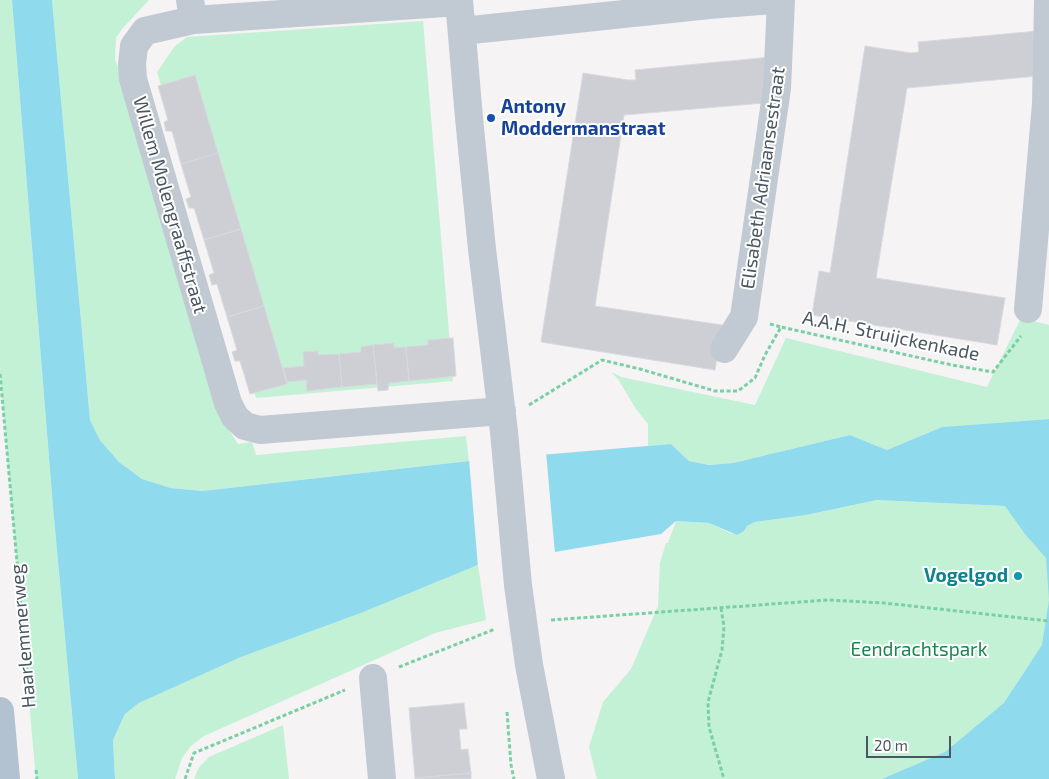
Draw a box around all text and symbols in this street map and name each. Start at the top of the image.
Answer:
street label: Elisabeth Adriaansestraat [736,65,790,291]
street label: Willem Molengraaffstraat [128,94,212,316]
place label: Antony Moddermanstraat [501,96,665,140]
marker: Antony Moddermanstraat [485,112,497,124]
street label: A.A.H. Struijckenkade [800,306,982,366]
street label: Haarlemmerweg [5,563,41,709]
place label: Vogelgod [924,565,1008,587]
marker: Vogelgod [1012,570,1024,582]
park label: Eendrachtspark [851,639,987,661]
scale bar [869,726,954,758]
text: 20 m [874,736,908,754]

